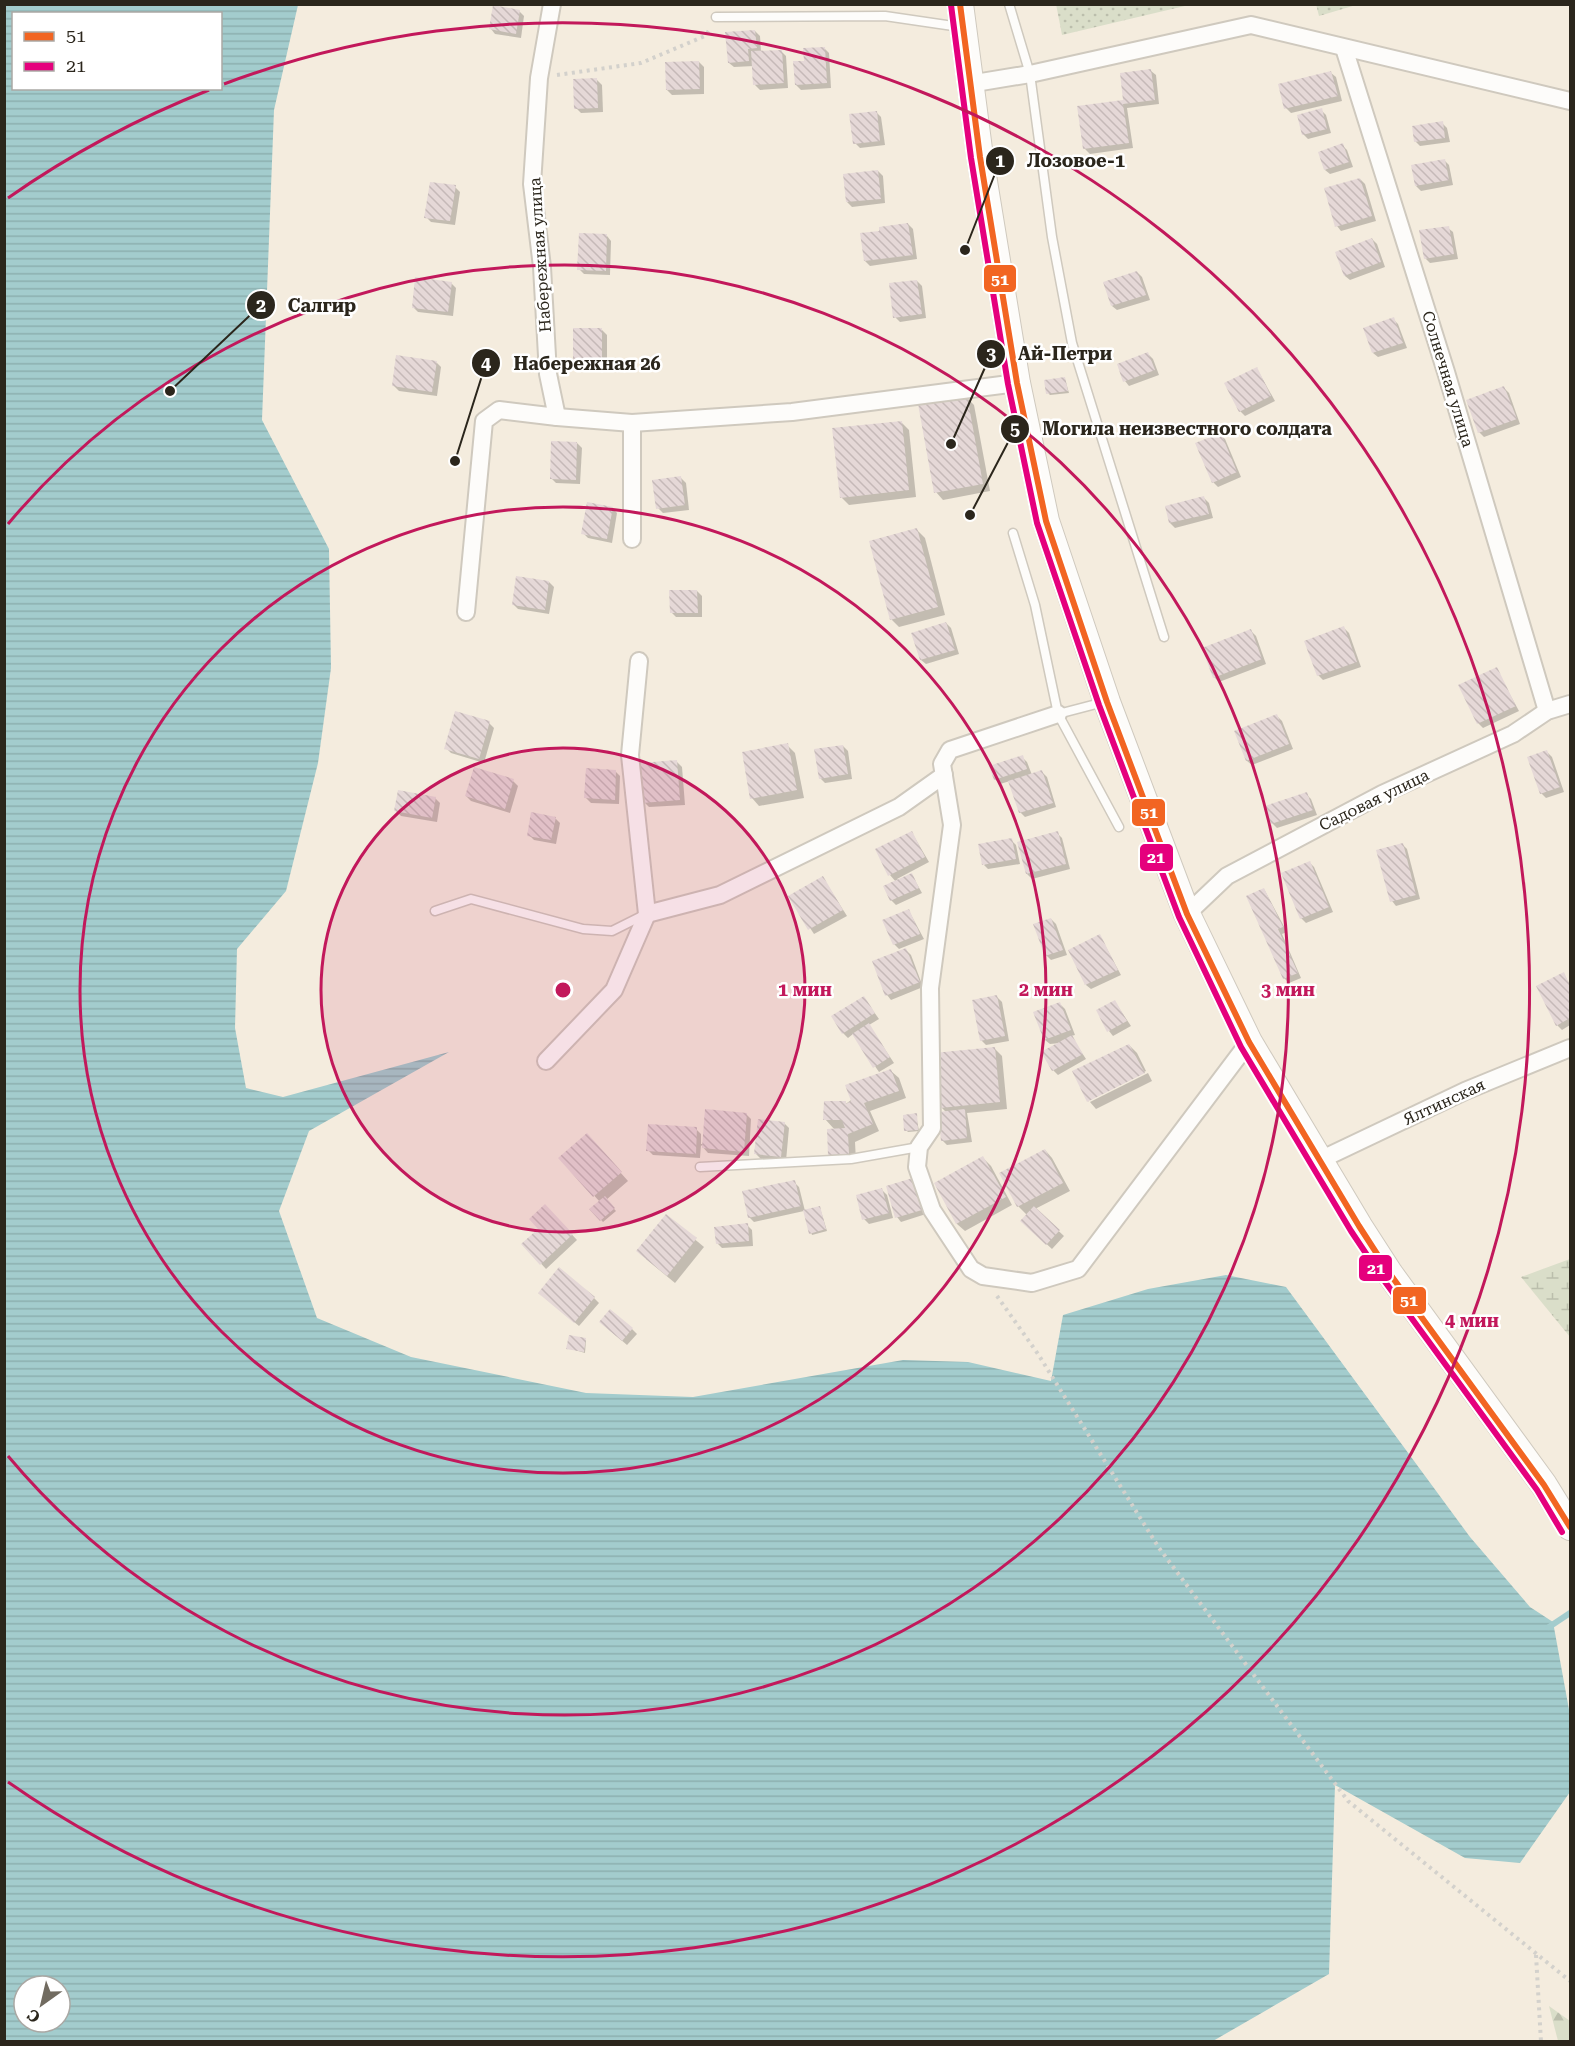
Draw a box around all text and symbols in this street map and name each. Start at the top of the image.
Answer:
legend [12,12,222,90]
text: 51 [66,25,86,46]
text: 21 [66,55,86,76]
callout: Лозовое-1 [985,143,1137,179]
text: 1 [995,150,1005,171]
text: Лозовое-1 [1027,150,1125,171]
street label: Набережная улица [525,177,555,333]
line badge: 51 [983,264,1017,293]
text: 51 [991,270,1009,289]
callout: Салгир [246,287,369,323]
text: 2 [256,295,266,316]
text: Салгир [288,295,356,316]
street label: Солнечная улица [1418,309,1478,450]
callout: Ай-Петри [976,336,1124,372]
text: 3 [986,343,996,364]
text: Ай-Петри [1018,343,1112,364]
callout: Набережная 26 [471,345,672,381]
text: 4 [481,353,491,374]
text: Набережная 26 [513,353,661,374]
callout: Могила неизвестного солдата [1000,411,1344,447]
text: 5 [1010,418,1020,439]
text: Могила неизвестного солдата [1042,418,1332,439]
street label: Садовая улица [1316,765,1432,835]
line badge: 51 [1131,798,1166,827]
text: 51 [1140,803,1158,822]
line badge: 21 [1139,843,1174,872]
text: 21 [1147,848,1165,867]
text: 1 мин [778,979,832,1000]
text: 2 мин [1019,979,1073,1000]
text: 3 мин [1261,979,1315,1000]
centre of rings [553,980,573,1000]
street label: Ялтинская [1400,1075,1488,1129]
line badge: 21 [1358,1254,1393,1282]
text: 21 [1367,1259,1385,1278]
line badge: 51 [1392,1286,1427,1315]
text: 51 [1400,1291,1418,1310]
text: 4 мин [1445,1310,1499,1331]
north arrow [12,1974,72,2034]
text: С [24,2005,44,2027]

